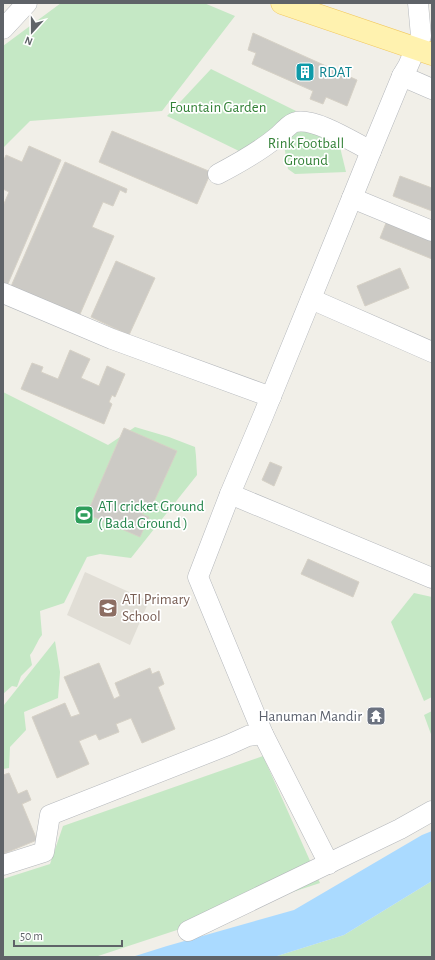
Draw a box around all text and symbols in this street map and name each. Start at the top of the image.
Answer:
north arrow [12,12,52,52]
text: N [23,34,34,47]
building icon: RDAT [294,61,316,83]
place label: RDAT [319,65,353,80]
park label: Fountain Garden [169,100,267,115]
park label: Rink Football Ground [268,136,344,168]
place label: ATI cricket Ground ( Bada Ground ) [98,499,204,531]
sports icon: ATI cricket Ground ( Bada Ground ) [73,504,95,526]
place label: ATI Primary School [122,592,191,624]
school or university icon: ATI Primary School [97,597,119,619]
temple icon: Hanuman Mandir [365,705,387,727]
place label: Hanuman Mandir [259,709,362,724]
scale bar [14,922,122,948]
text: 50 m [20,930,43,942]

